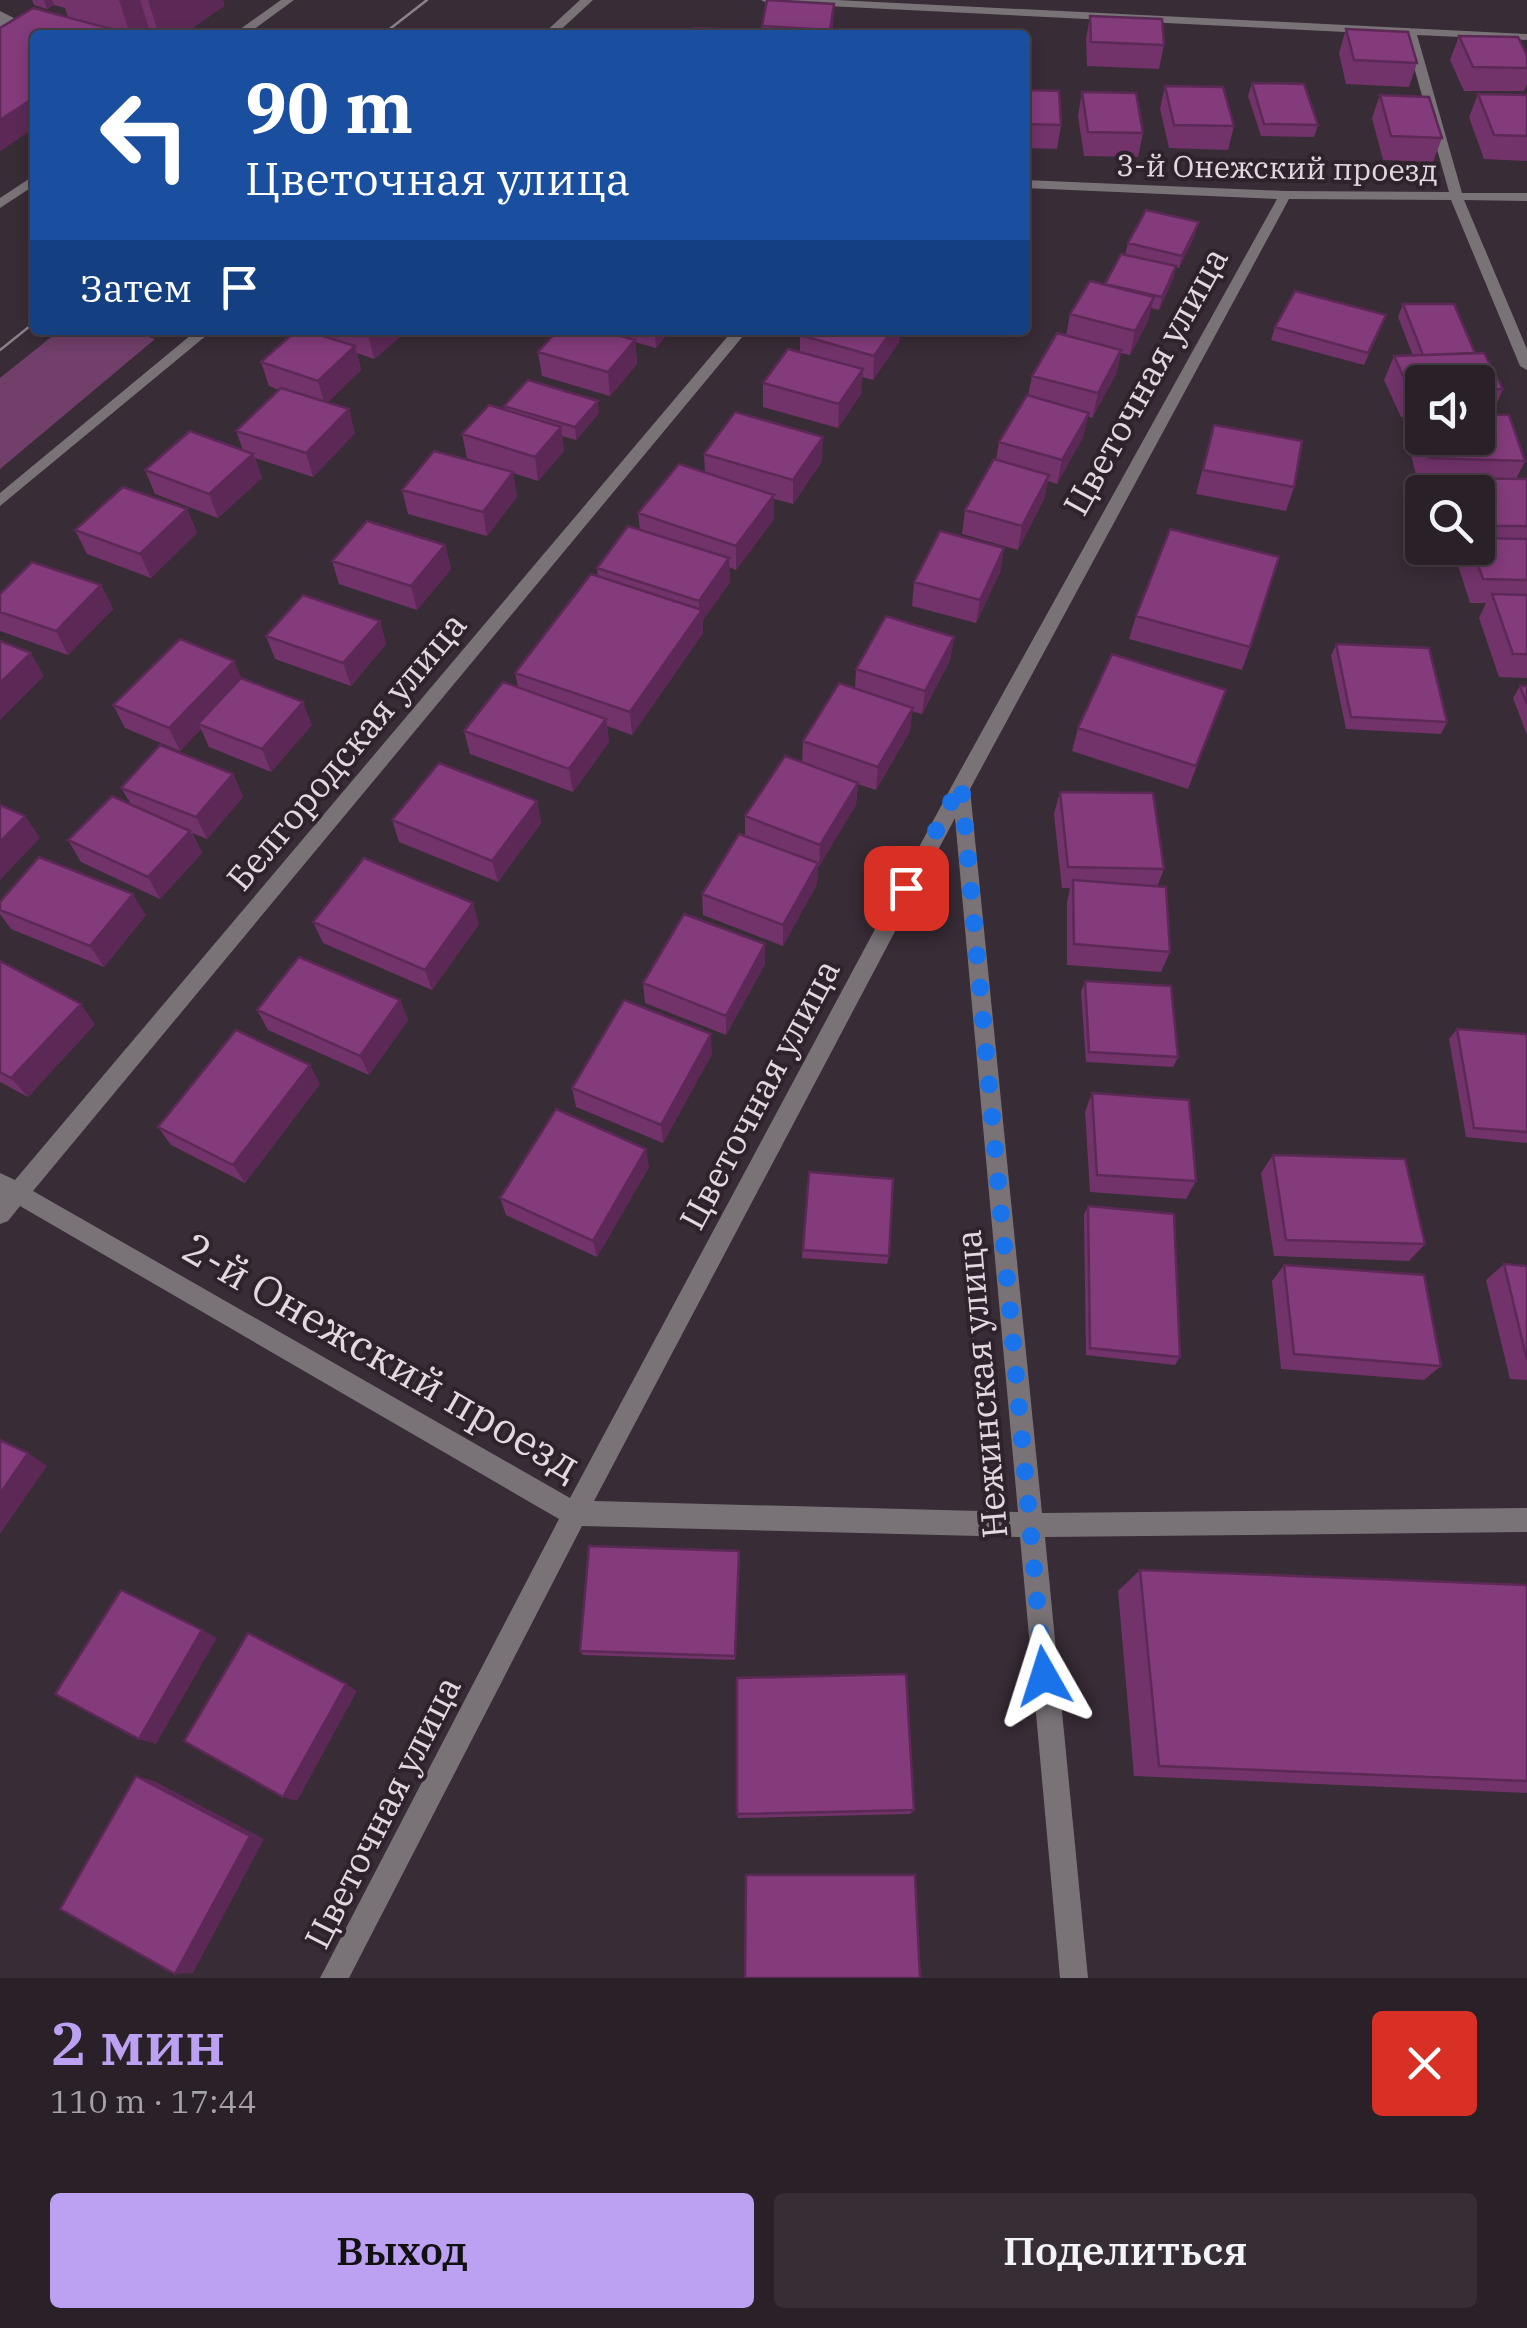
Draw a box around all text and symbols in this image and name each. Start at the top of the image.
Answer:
text: 90 m [245,61,413,152]
icon: left [80,70,210,200]
street label: 3-й Онежский проезд [1116,145,1438,189]
text: Цветочная улица [245,149,630,207]
street label: Цветочная улица [1052,239,1238,523]
icon: arrive [212,260,267,315]
text: Затем [80,263,192,312]
map controls [1405,365,1495,565]
button: sound [1405,365,1495,455]
button: search [1405,475,1495,565]
street label: Белгородская улица [216,602,476,900]
pin [864,846,949,931]
icon: arrive [879,861,934,916]
street label: Цветочная улица [668,951,850,1237]
street label: 2-й Онежский проезд [173,1220,591,1492]
street label: Нежинская улица [945,1228,1017,1540]
position arrow [992,1624,1096,1728]
street label: Цветочная улица [293,1668,471,1956]
text: 2 мин [50,2003,226,2082]
button: close [1372,2011,1477,2116]
text: 110 m · 17:44 [50,2080,257,2122]
button: Выход [50,2193,754,2308]
button: Поделиться [774,2193,1477,2308]

